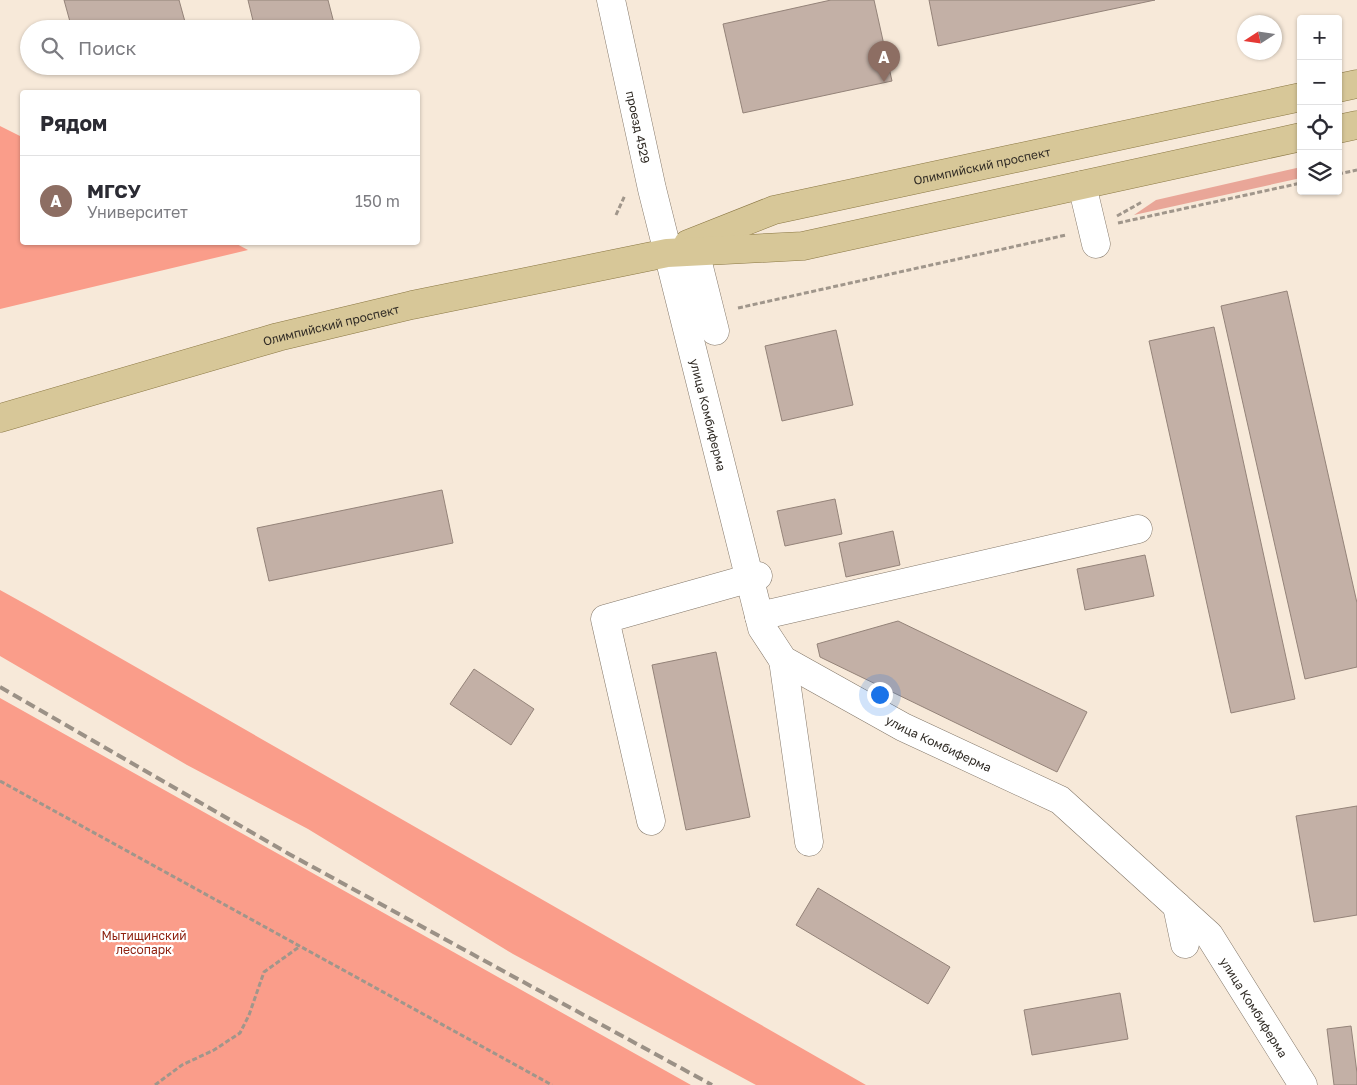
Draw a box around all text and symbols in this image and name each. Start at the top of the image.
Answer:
north arrow [1237,15,1282,60]
map controls [1297,15,1342,195]
button: + [1297,15,1342,60]
search box [20,20,420,75]
icon: search [38,34,66,62]
text: Поиск [78,36,137,59]
pin: A [868,41,900,82]
button: − [1297,60,1342,105]
street label: проезд 4529 [623,89,654,165]
button: locate [1297,105,1342,150]
text: Рядом [40,110,107,136]
street label: Олимпийский проспект [912,143,1052,187]
button: layers [1297,150,1342,195]
text: МГСУ [87,179,141,202]
text: A [50,191,62,211]
text: 150 m [355,191,400,211]
text: Университет [87,202,188,222]
street label: Олимпийский проспект [261,301,401,349]
street label: улица Комбиферма [687,357,730,472]
your location [867,682,893,708]
street label: улица Комбиферма [883,712,994,775]
park label: Мытищинский лесопарк [101,928,187,957]
street label: улица Комбиферма [1217,954,1291,1060]

